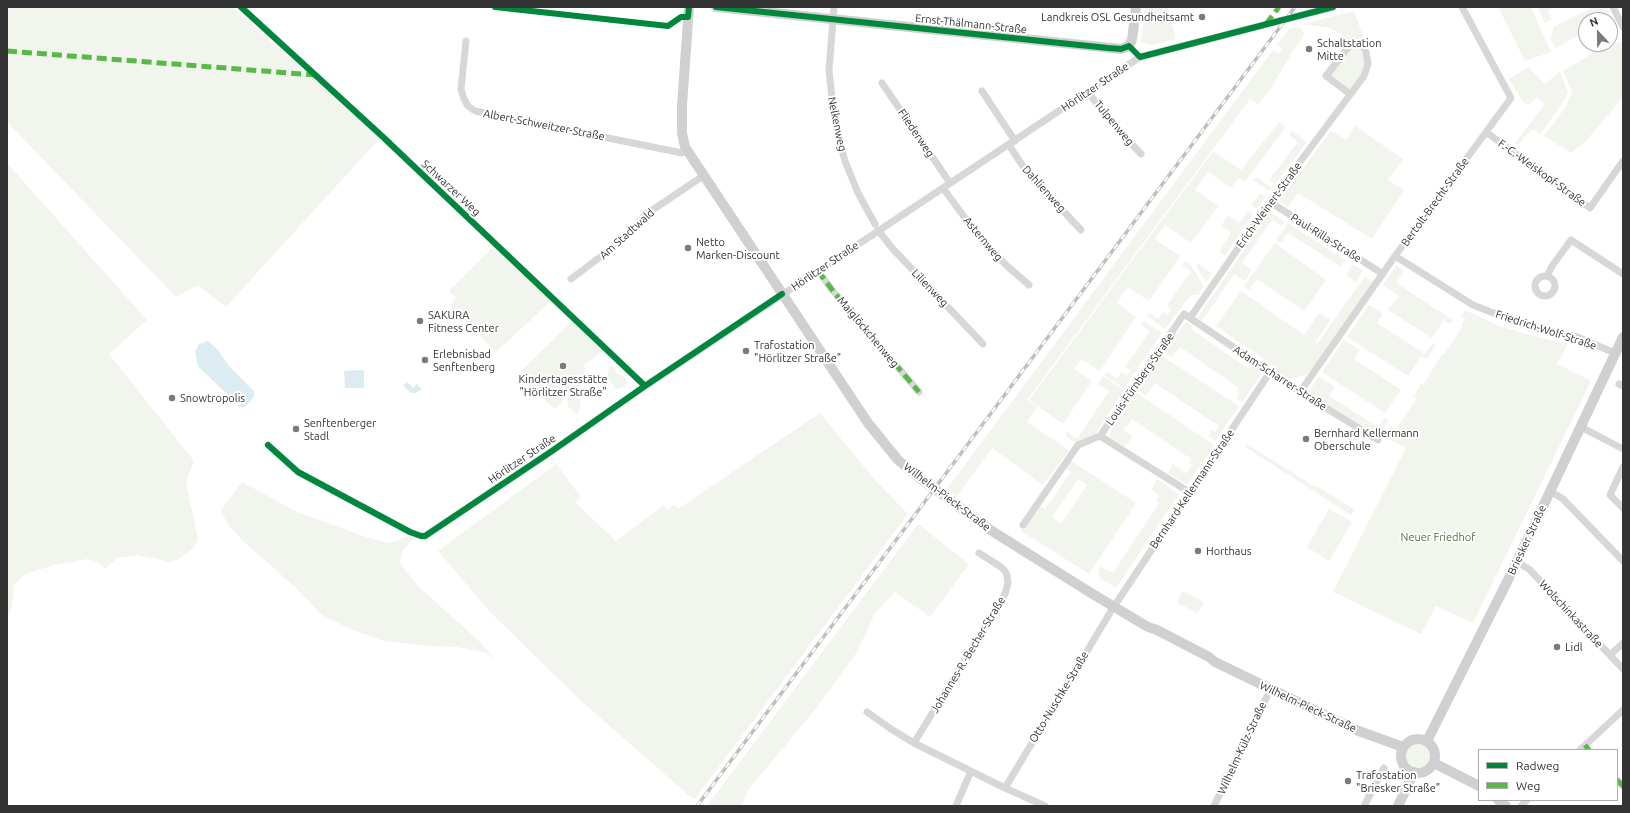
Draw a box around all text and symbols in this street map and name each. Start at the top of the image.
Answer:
place label: Landkreis OSL Gesundheitsamt [1041,10,1194,24]
street label: Ernst-Thälmann-Straße [914,12,1028,36]
marker: Landkreis OSL Gesundheitsamt [1197,12,1207,22]
north arrow [1578,12,1618,52]
text: N [1588,15,1600,29]
place label: Schaltstation Mitte [1317,36,1381,62]
marker: Schaltstation Mitte [1304,44,1314,54]
street label: Hörlitzer Straße [1059,60,1131,114]
street label: Nelkenweg [825,96,849,152]
street label: Tulpenweg [1091,98,1137,148]
street label: Fliederweg [895,106,937,160]
street label: Albert-Schweitzer-Straße [482,107,606,143]
street label: F.-C.-Weiskopf-Straße [1495,137,1589,209]
street label: Bertolt-Brecht-Straße [1398,155,1472,249]
street label: Schwarzer Weg [419,157,483,219]
street label: Erich-Weinert-Straße [1233,160,1305,250]
street label: Dahlienweg [1020,163,1068,215]
street label: Am Stadtwald [597,206,657,262]
street label: Paul-Rilla-Straße [1288,211,1364,265]
street label: Asternweg [961,214,1005,264]
place label: Netto Marken-Discount [696,235,780,261]
street label: Hörlitzer Straße [789,239,861,293]
marker: Netto Marken-Discount [683,243,693,253]
street label: Lilienweg [909,266,951,310]
street label: Maiglöckchenweg [834,294,902,370]
street label: Friedrich-Wolf-Straße [1494,307,1598,353]
place label: SAKURA Fitness Center [428,308,499,334]
marker: SAKURA Fitness Center [415,316,425,326]
street label: Louis-Fürnberg-Straße [1103,330,1177,428]
place label: Trafostation "Hörlitzer Straße" [754,338,841,364]
street label: Adam-Scharrer-Straße [1231,343,1329,413]
marker: Trafostation "Hörlitzer Straße" [741,346,751,356]
place label: Erlebnisbad Senftenberg [433,347,495,373]
marker: Erlebnisbad Senftenberg [420,355,430,365]
marker: Kindertagesstätte "Hörlitzer Straße" [558,361,568,371]
place label: Kindertagesstätte "Hörlitzer Straße" [518,372,608,398]
place label: Snowtropolis [180,391,245,405]
marker: Snowtropolis [167,393,177,403]
place label: Senftenberger Stadl [304,416,376,442]
marker: Senftenberger Stadl [291,424,301,434]
place label: Bernhard Kellermann Oberschule [1314,426,1419,452]
street label: Bernhard-Kellermann-Straße [1147,427,1237,551]
street label: Hörlitzer Straße [486,432,558,486]
marker: Bernhard Kellermann Oberschule [1301,434,1311,444]
street label: Wilhelm-Pieck-Straße [901,460,993,534]
street label: Briesker Straße [1505,503,1549,577]
park label: Neuer Friedhof [1401,530,1475,544]
place label: Horthaus [1206,544,1252,558]
marker: Horthaus [1193,546,1203,556]
street label: Wolschinkastraße [1536,578,1606,650]
street label: Johannes-R.-Becher-Straße [928,594,1008,716]
place label: Lidl [1565,640,1583,654]
marker: Lidl [1552,642,1562,652]
street label: Otto-Nuschke-Straße [1026,649,1092,745]
street label: Wilhelm-Pieck-Straße [1257,679,1359,735]
street label: Wilhelm-Külz-Straße [1215,700,1269,796]
legend [1478,749,1618,801]
text: Radweg [1516,759,1559,772]
place label: Trafostation "Briesker Straße" [1356,768,1440,794]
marker: Trafostation "Briesker Straße" [1343,776,1353,786]
text: Weg [1516,779,1540,792]

